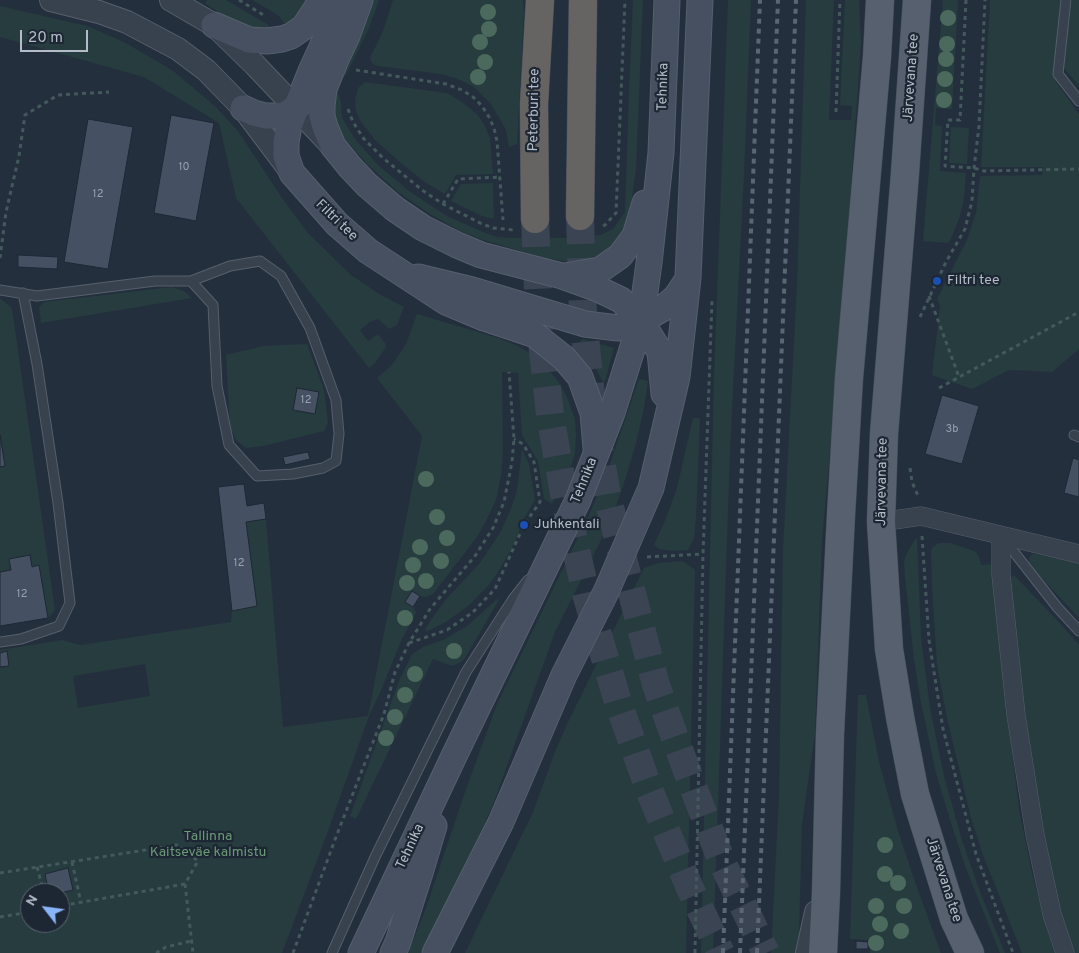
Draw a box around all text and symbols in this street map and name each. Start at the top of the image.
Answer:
scale bar [22,20,90,52]
text: 20 m [28,29,63,48]
street label: Järvevana tee [901,33,923,123]
street label: Tehnika [655,63,673,111]
street label: Peterburi tee [526,68,544,152]
house number: 10 [178,161,190,175]
house number: 12 [93,188,103,202]
street label: Filtri tee [311,197,361,245]
place label: Filtri tee [947,273,1000,289]
marker: Filtri tee [931,275,943,287]
house number: 12 [301,394,311,408]
house number: 3b [946,423,958,437]
street label: Järvevana tee [874,438,892,526]
street label: Tehnika [568,455,602,507]
place label: Juhkentali [534,517,600,533]
marker: Juhkentali [518,519,530,531]
house number: 12 [234,557,244,571]
house number: 12 [17,588,27,602]
street label: Tehnika [393,822,429,872]
park label: Tallinna Kaitseväe kalmistu [150,829,266,862]
street label: Järvevana tee [921,835,965,925]
north arrow [20,883,70,933]
text: N [23,892,42,909]

